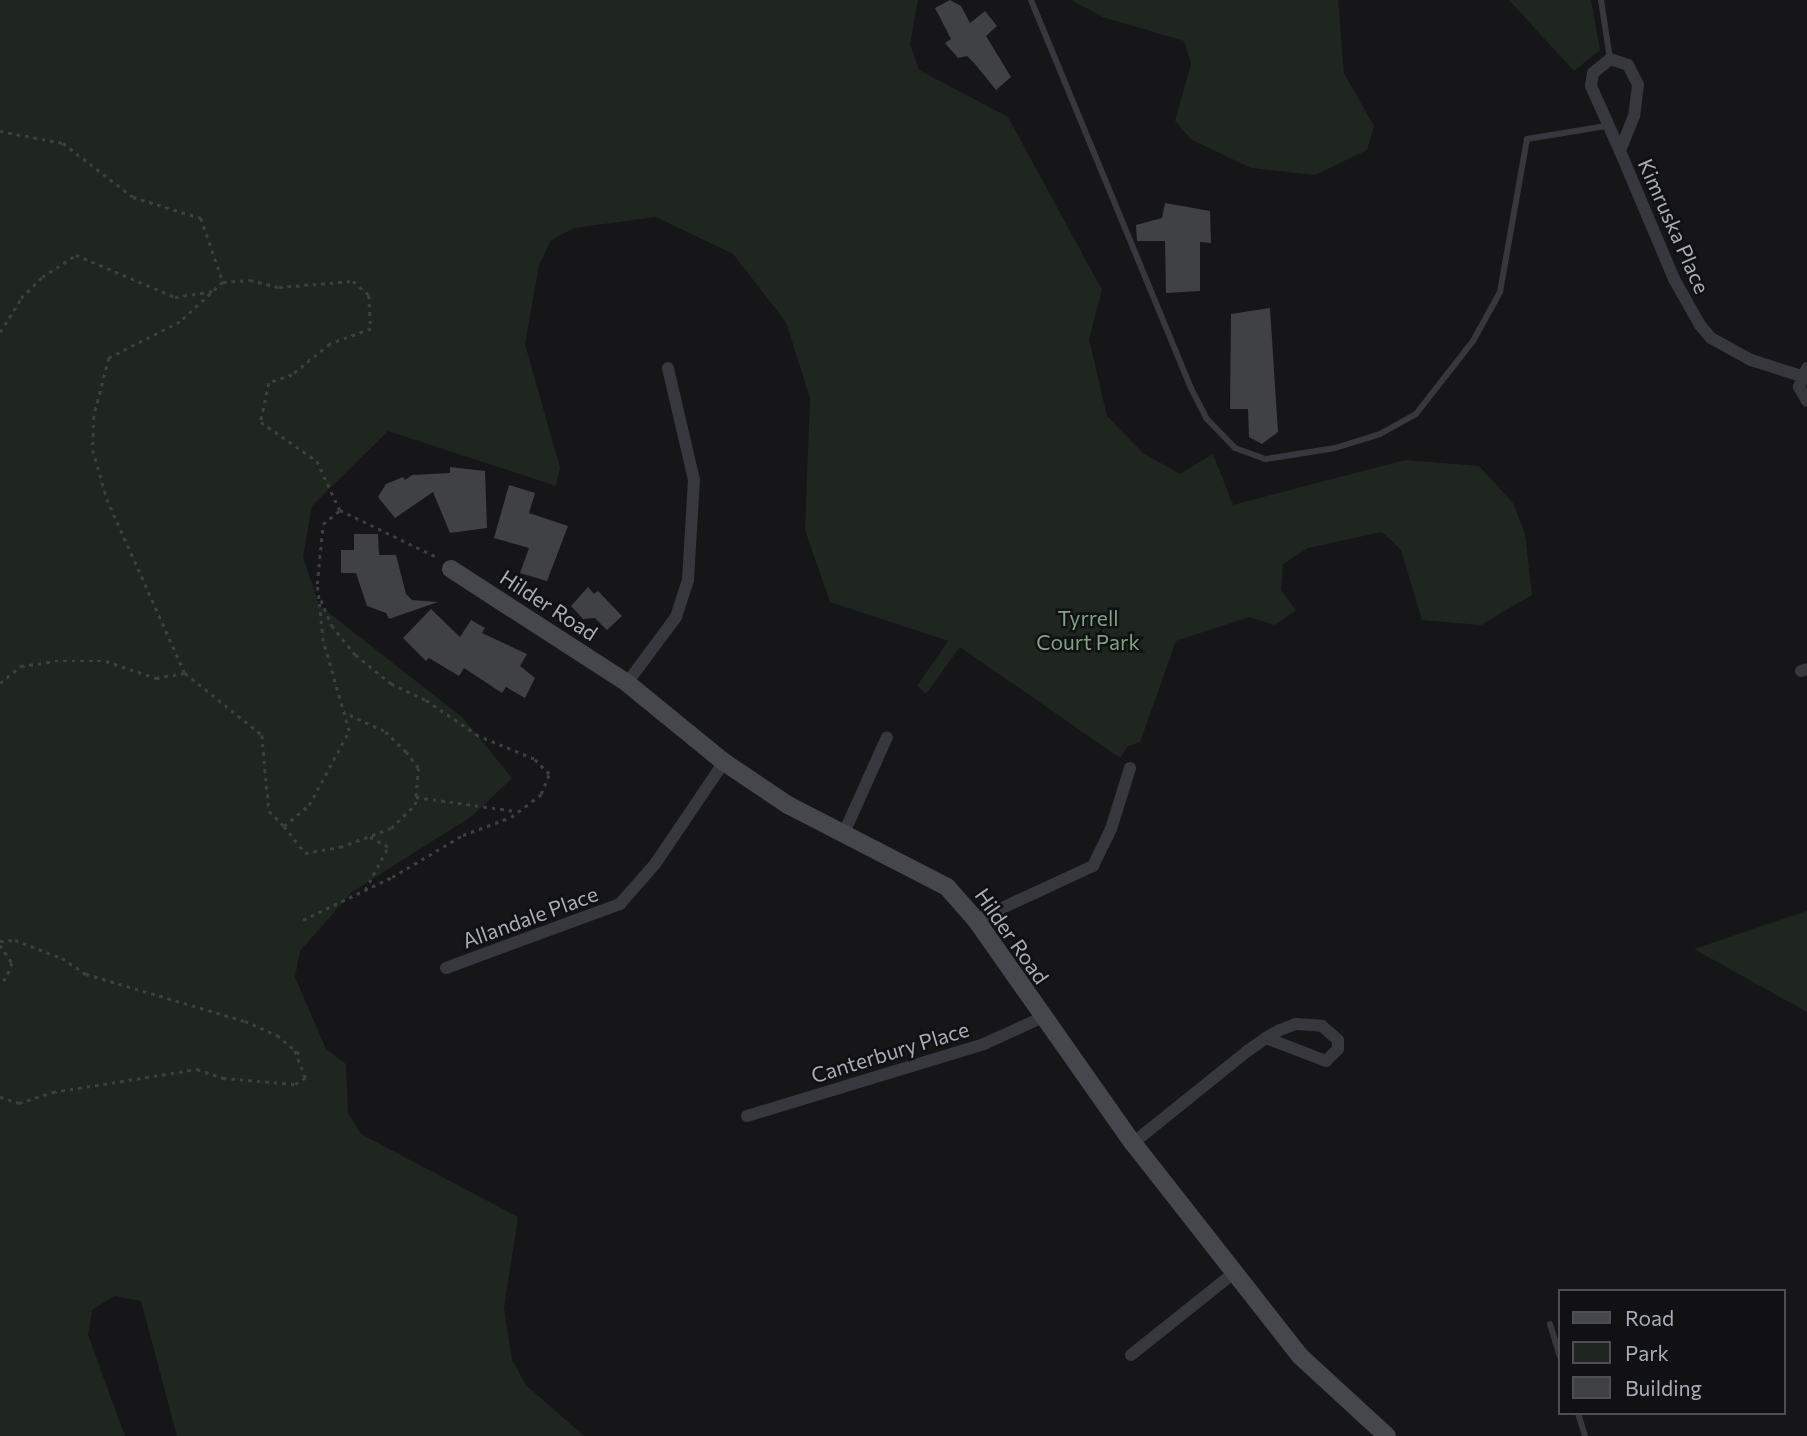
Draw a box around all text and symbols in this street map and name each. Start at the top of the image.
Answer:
street label: Kimruska Place [1633,155,1715,297]
street label: Hilder Road [496,564,602,646]
park label: Tyrrell Court Park [1036,605,1140,655]
street label: Allandale Place [459,881,601,953]
street label: Hilder Road [970,883,1054,989]
street label: Canterbury Place [808,1016,972,1088]
legend [1559,1289,1786,1415]
text: Road [1625,1305,1674,1330]
text: Park [1625,1340,1669,1365]
text: Building [1625,1375,1702,1400]

